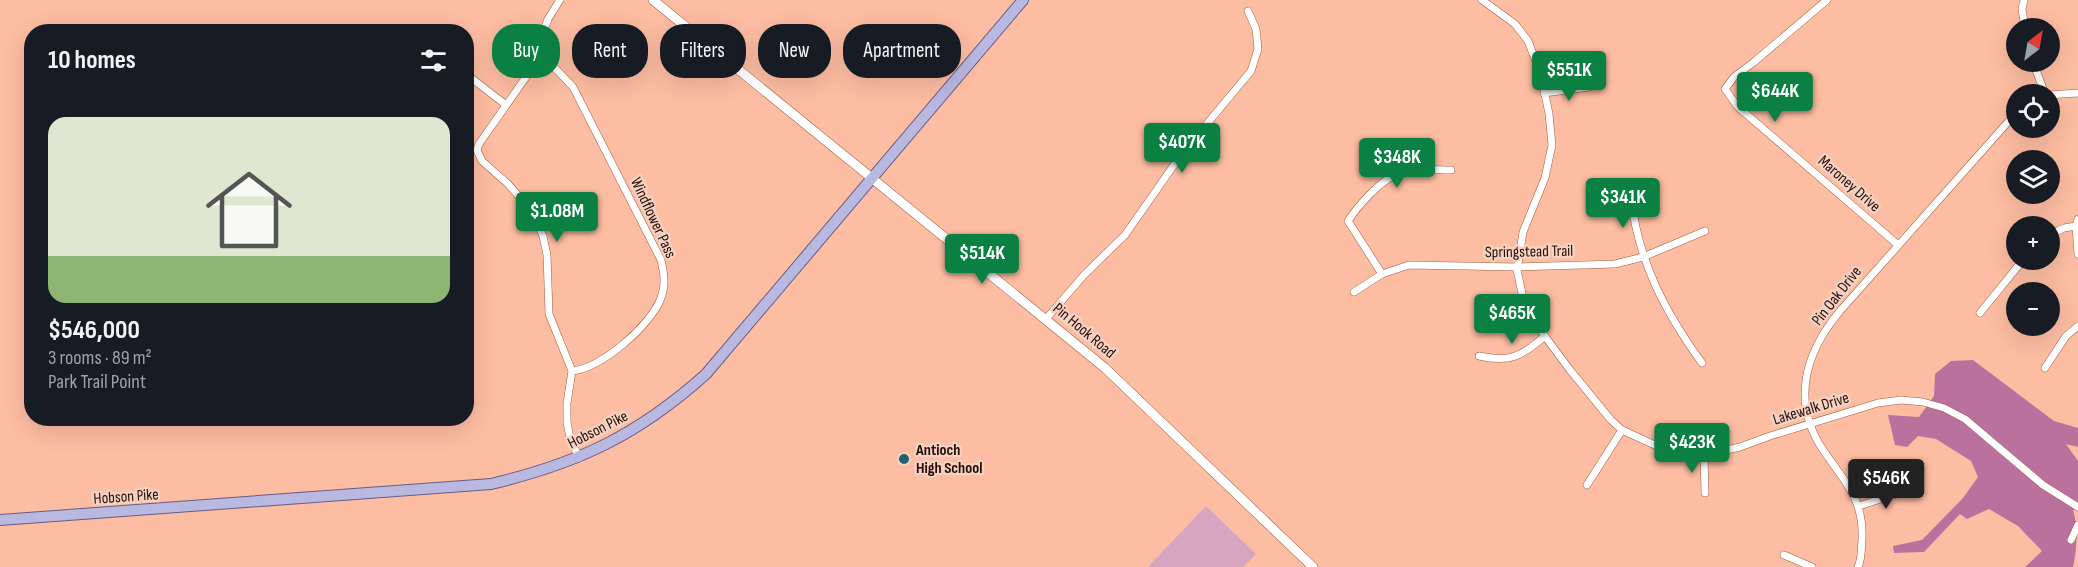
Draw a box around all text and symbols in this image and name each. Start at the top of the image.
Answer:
north arrow [2006,18,2060,72]
map controls [2006,18,2060,336]
chip: Buy [492,24,560,78]
chip: Rent [572,24,648,78]
chip: Filters [660,24,746,78]
chip: New [758,24,831,78]
chip: Apartment [843,24,961,78]
icon: filters [417,44,450,77]
text: 10 homes [48,45,136,76]
pin: $551K [1527,51,1611,102]
text: $551K [1546,58,1592,82]
pin: $644K [1733,72,1817,123]
text: $644K [1751,79,1799,103]
button: locate [2006,84,2060,138]
pin: $407K [1140,123,1224,174]
text: $407K [1158,130,1206,154]
pin: $348K [1355,138,1439,189]
text: $348K [1373,145,1421,169]
button: layers [2006,150,2060,204]
street label: Maroney Drive [1814,152,1884,216]
icon: home [195,156,303,264]
street label: Windflower Pass [626,175,680,262]
pin: $341K [1581,178,1665,229]
text: $341K [1600,185,1646,209]
pin: $1.08M [508,192,606,243]
text: $1.08M [530,199,584,223]
button: + [2006,216,2060,270]
pin: $514K [940,234,1024,285]
text: $514K [959,241,1005,265]
street label: Springstead Trail [1485,242,1573,262]
street label: Pin Oak Drive [1808,263,1866,329]
button: − [2006,282,2060,336]
pin: $465K [1470,294,1554,345]
street label: Pin Hook Road [1049,299,1119,363]
text: $465K [1488,301,1536,325]
text: $546,000 [48,315,140,346]
text: 3 rooms · 89 m² [48,346,152,370]
text: Park Trail Point [48,370,146,394]
street label: Lakewalk Drive [1771,388,1851,430]
street label: Hobson Pike [565,407,631,453]
pin: $423K [1650,423,1734,474]
text: $423K [1668,430,1716,454]
place label: Antioch High School [915,441,982,478]
marker: Antioch High School [897,452,911,466]
pin: $546K [1844,459,1928,510]
text: $546K [1862,466,1910,490]
street label: Hobson Pike [93,485,159,509]

